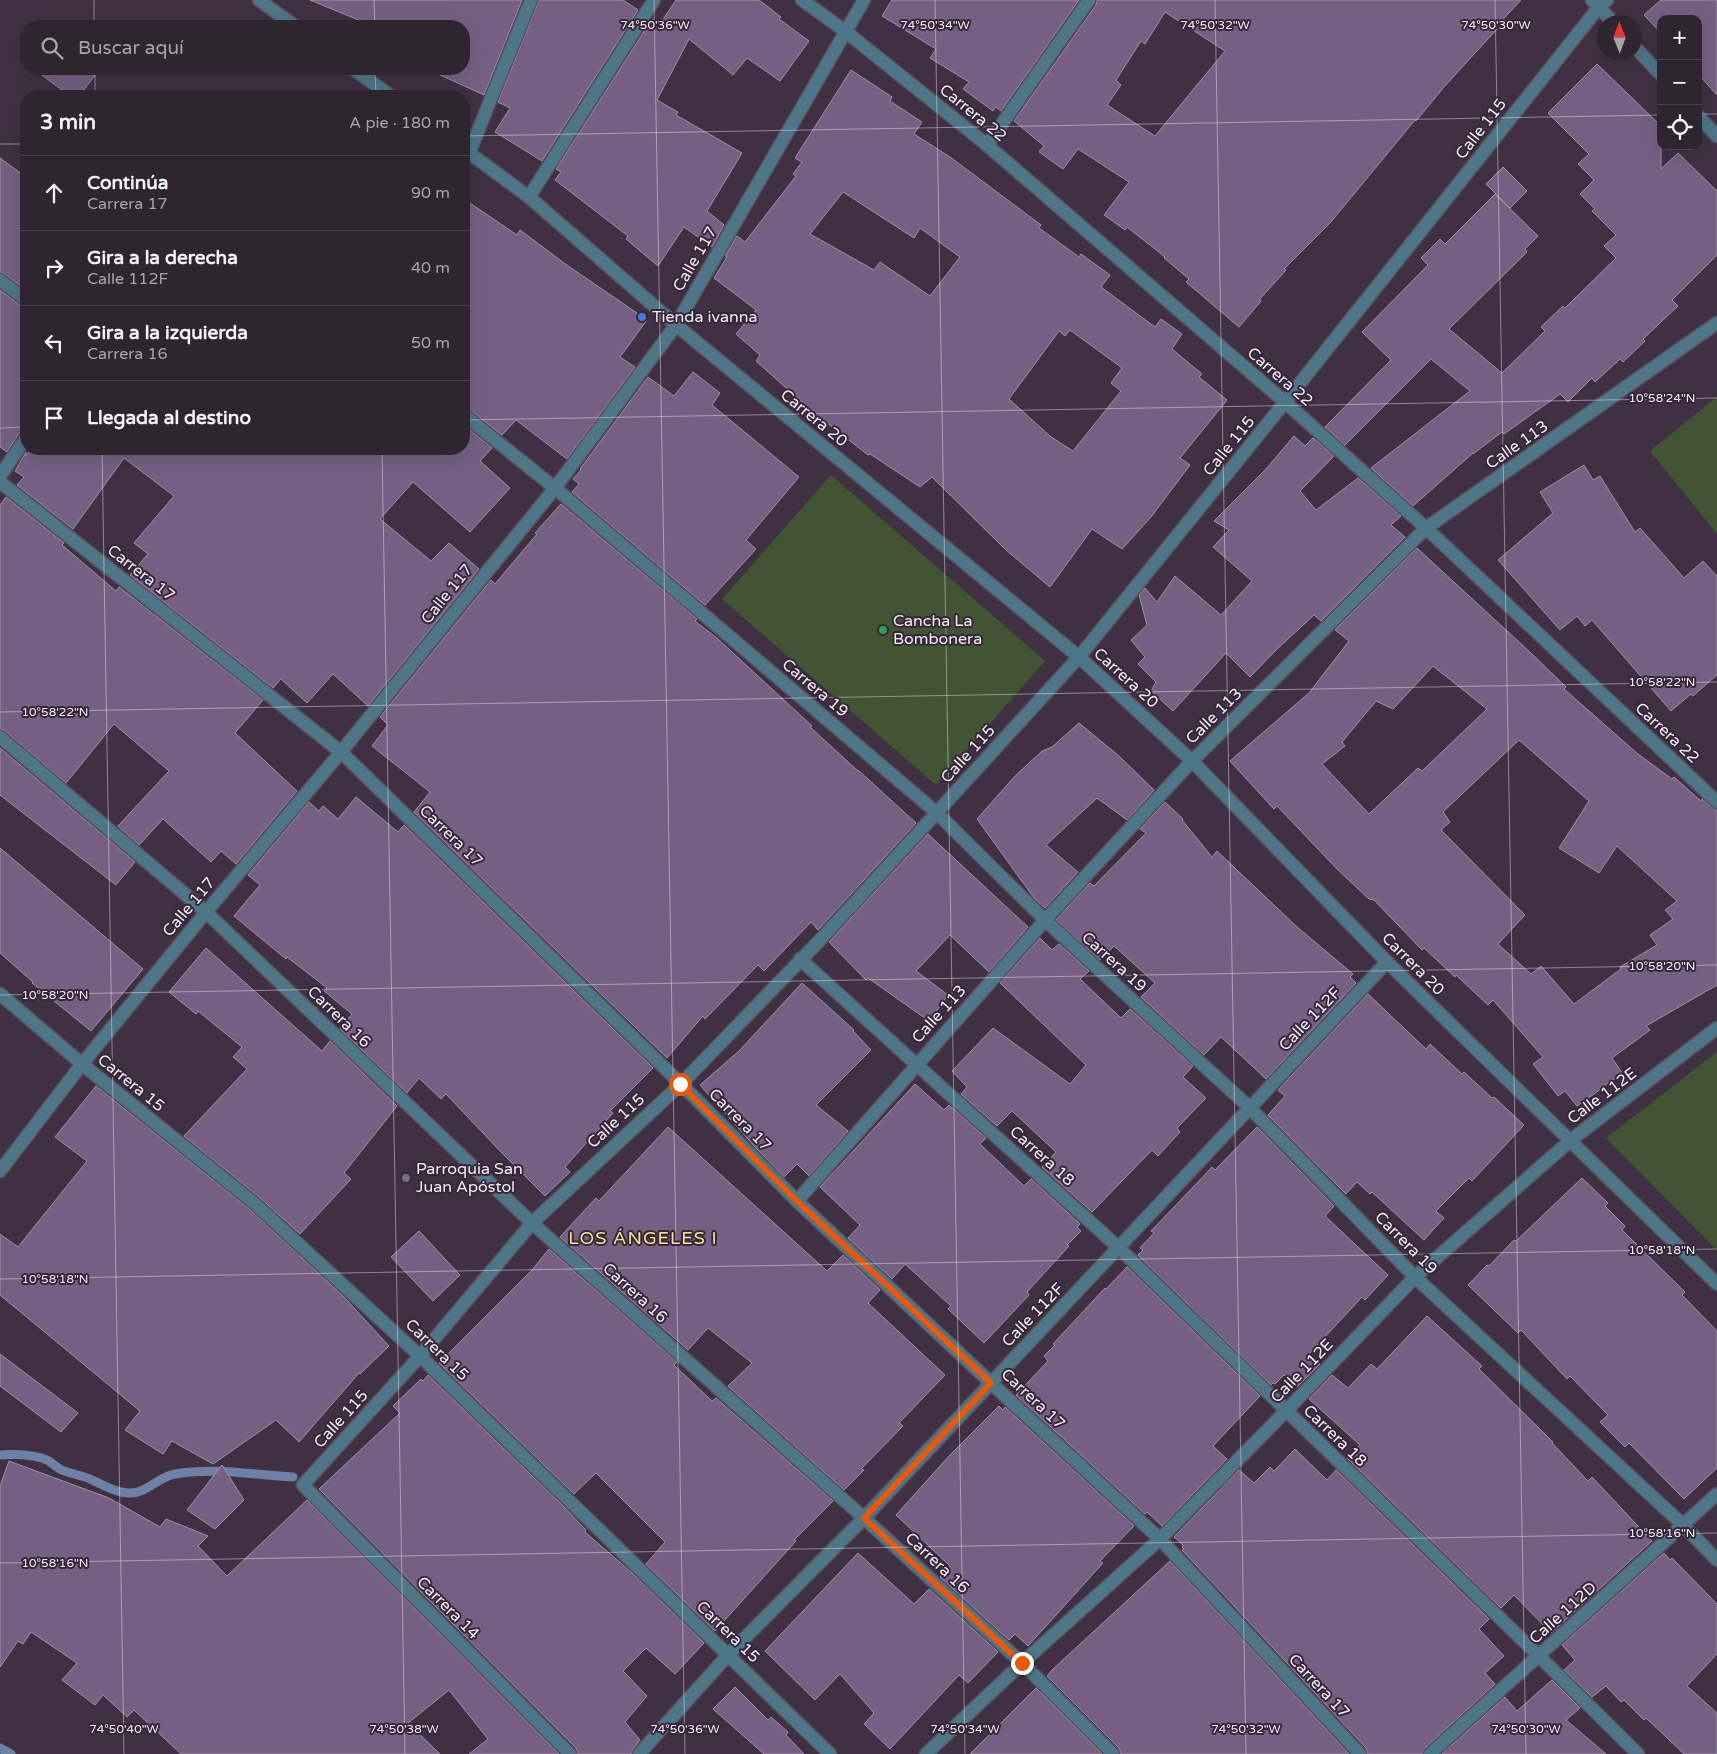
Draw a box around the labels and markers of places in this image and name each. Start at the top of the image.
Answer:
place label: Tienda ivanna [652,307,757,327]
marker: Tienda ivanna [636,311,648,323]
place label: Cancha La Bombonera [893,611,982,649]
marker: Cancha La Bombonera [877,624,889,636]
place label: Parroquia San Juan Apóstol [416,1159,523,1197]
marker: Parroquia San Juan Apóstol [400,1172,412,1184]

